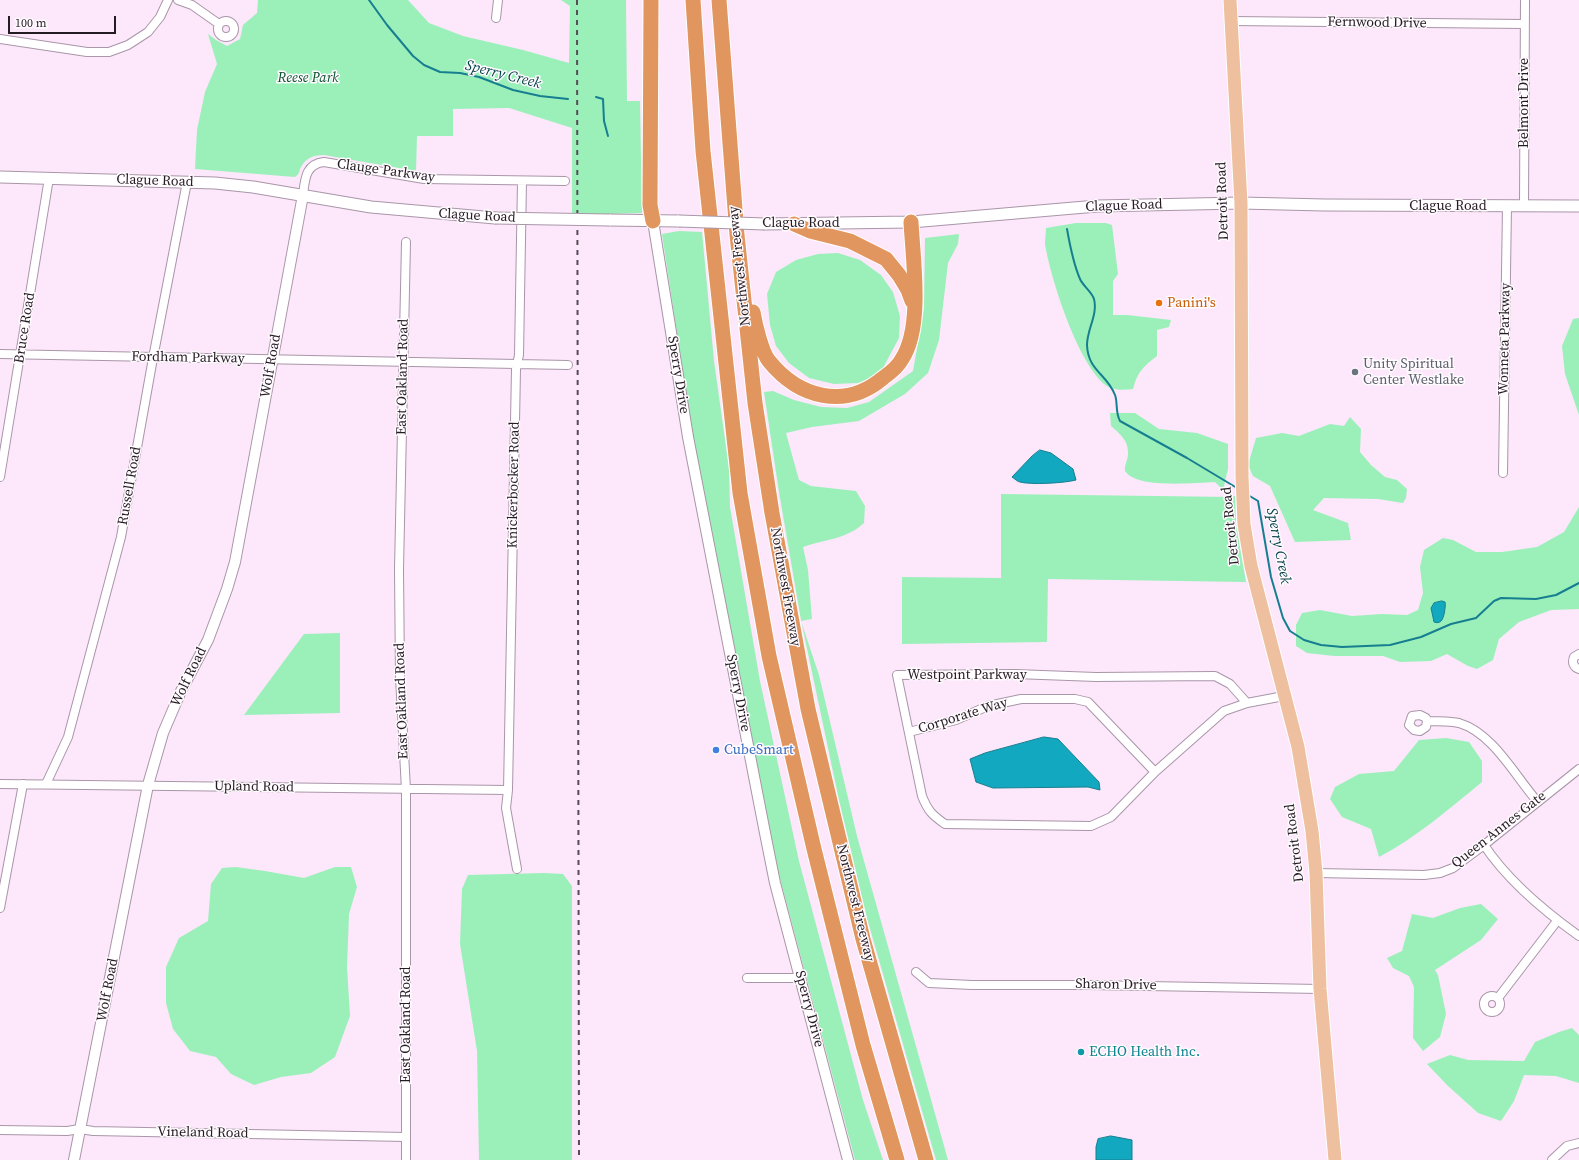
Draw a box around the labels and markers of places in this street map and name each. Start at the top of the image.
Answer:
place label: Panini's [1167,295,1216,311]
marker: Panini's [1154,298,1164,308]
place label: Unity Spiritual Center Westlake [1363,356,1464,388]
marker: Unity Spiritual Center Westlake [1350,367,1360,377]
place label: CubeSmart [724,742,794,758]
marker: CubeSmart [711,745,721,755]
place label: ECHO Health Inc. [1089,1044,1200,1060]
marker: ECHO Health Inc. [1076,1047,1086,1057]

